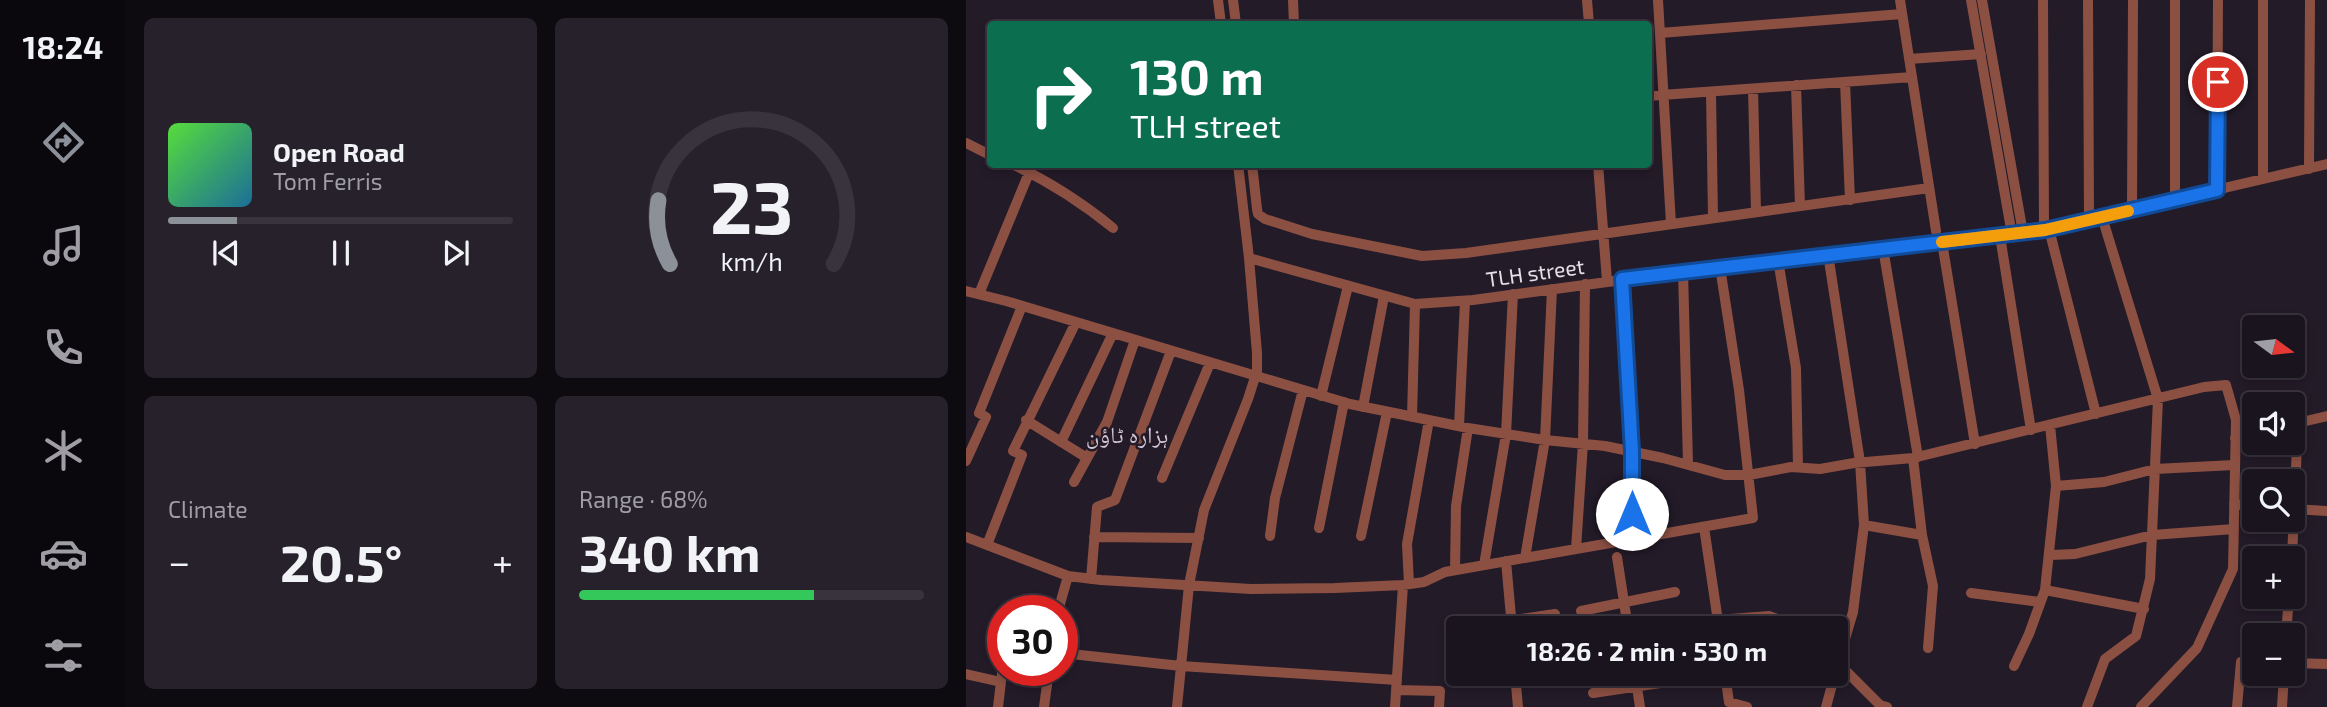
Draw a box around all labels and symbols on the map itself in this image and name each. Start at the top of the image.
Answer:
pin [2188,52,2248,112]
street label: TLH street [1484,253,1586,291]
north arrow [2242,315,2305,378]
district label: ہزارہ ٹاؤن [1086,420,1168,449]
position arrow [1595,477,1669,551]
speed limit sign: 30 [987,595,1078,686]

